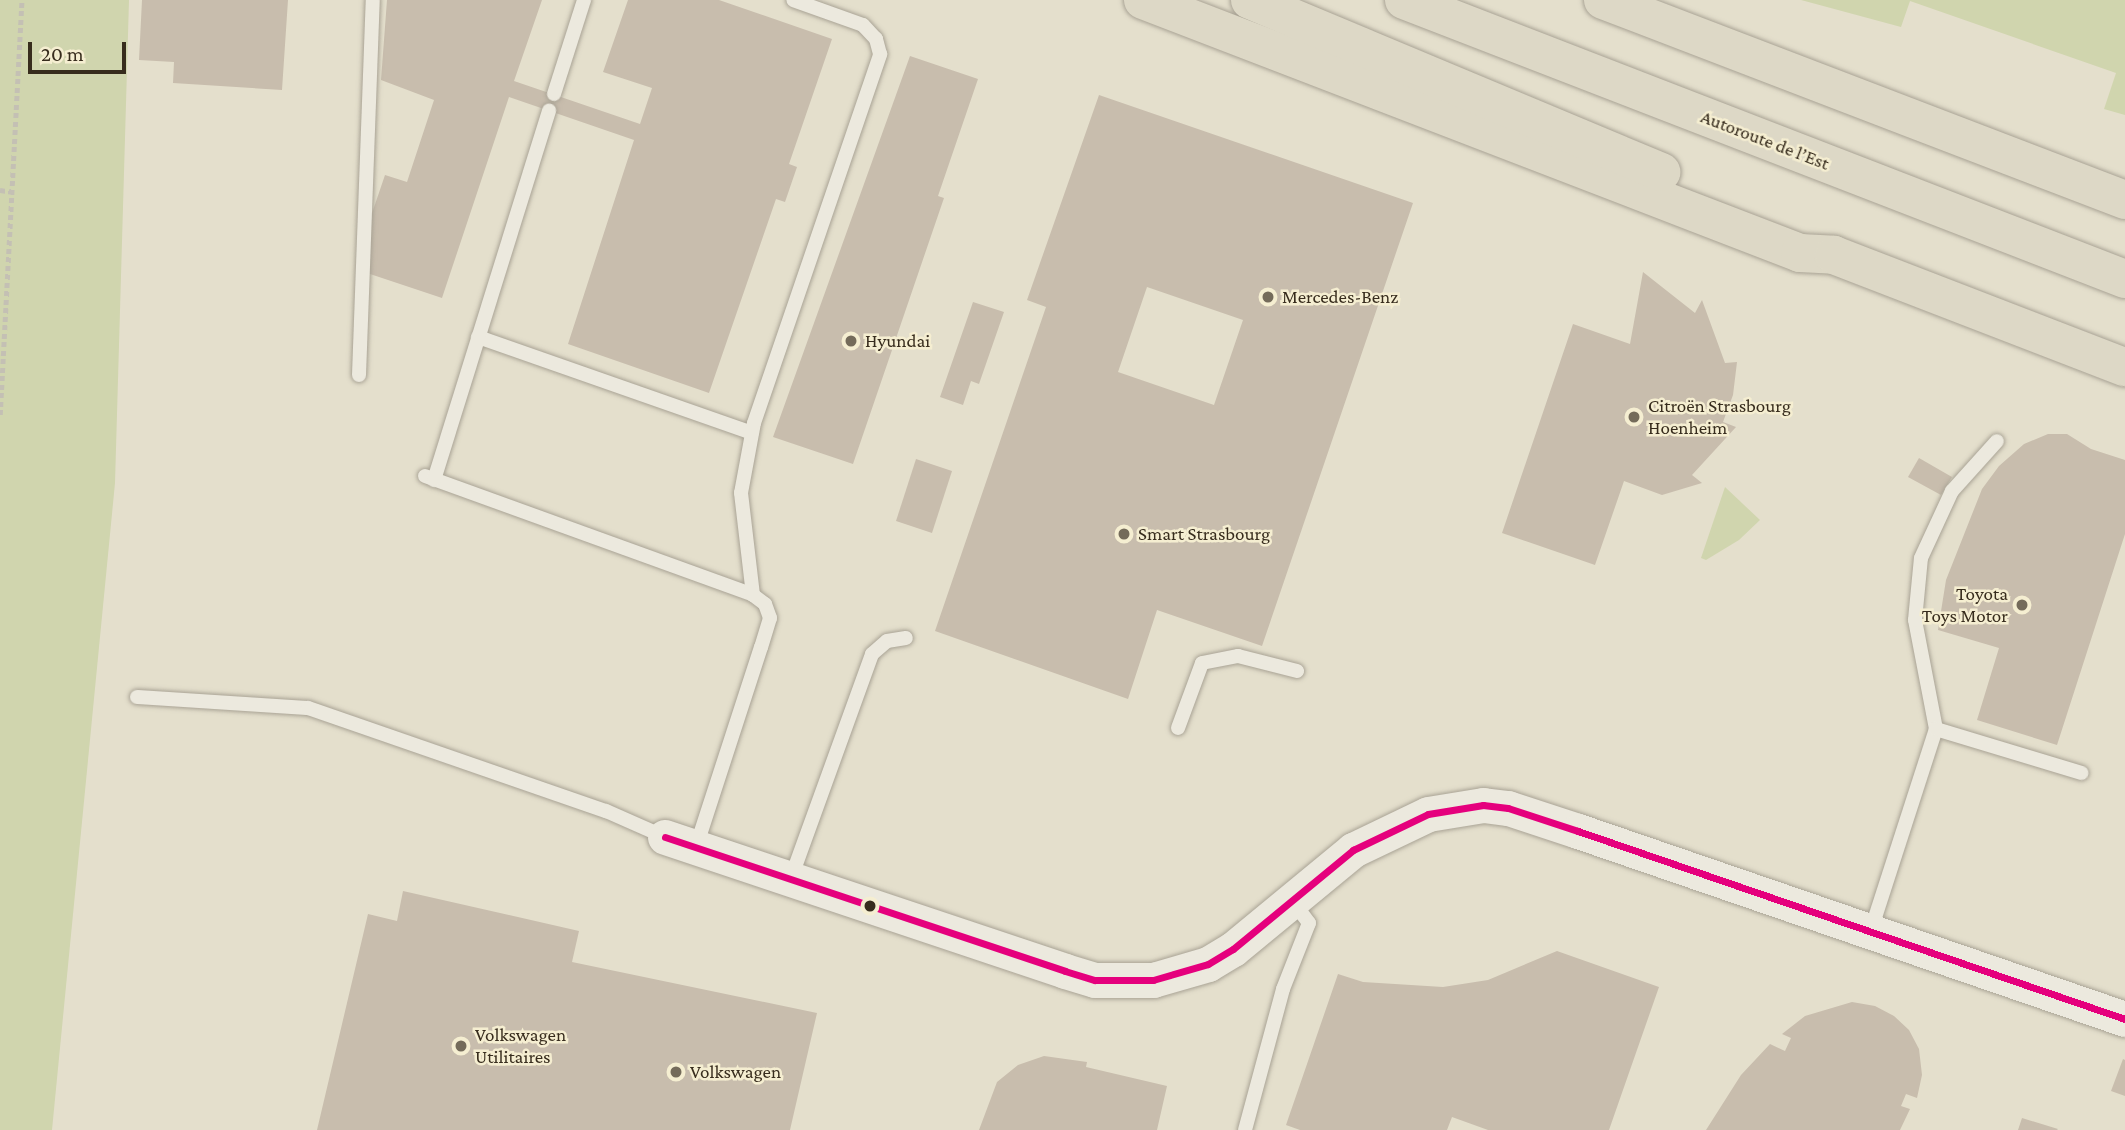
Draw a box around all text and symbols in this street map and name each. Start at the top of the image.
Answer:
scale bar [32,28,130,72]
text: 20 m [41,42,84,66]
street label: Autoroute de l’Est [1698,105,1832,175]
place label: Mercedes-Benz [1282,286,1398,308]
marker: Mercedes-Benz [1260,289,1276,305]
place label: Hyundai [865,330,930,352]
marker: Hyundai [843,333,859,349]
place label: Citroën Strasbourg Hoenheim [1648,395,1791,439]
marker: Citroën Strasbourg Hoenheim [1626,409,1642,425]
place label: Smart Strasbourg [1138,523,1270,545]
marker: Smart Strasbourg [1116,526,1132,542]
place label: Toyota Toys Motor [1922,583,2008,627]
marker: Toyota Toys Motor [2014,597,2030,613]
unlabelled marker [863,899,877,913]
place label: Volkswagen Utilitaires [475,1024,566,1068]
marker: Volkswagen Utilitaires [453,1038,469,1054]
place label: Volkswagen [690,1061,781,1083]
marker: Volkswagen [668,1064,684,1080]

